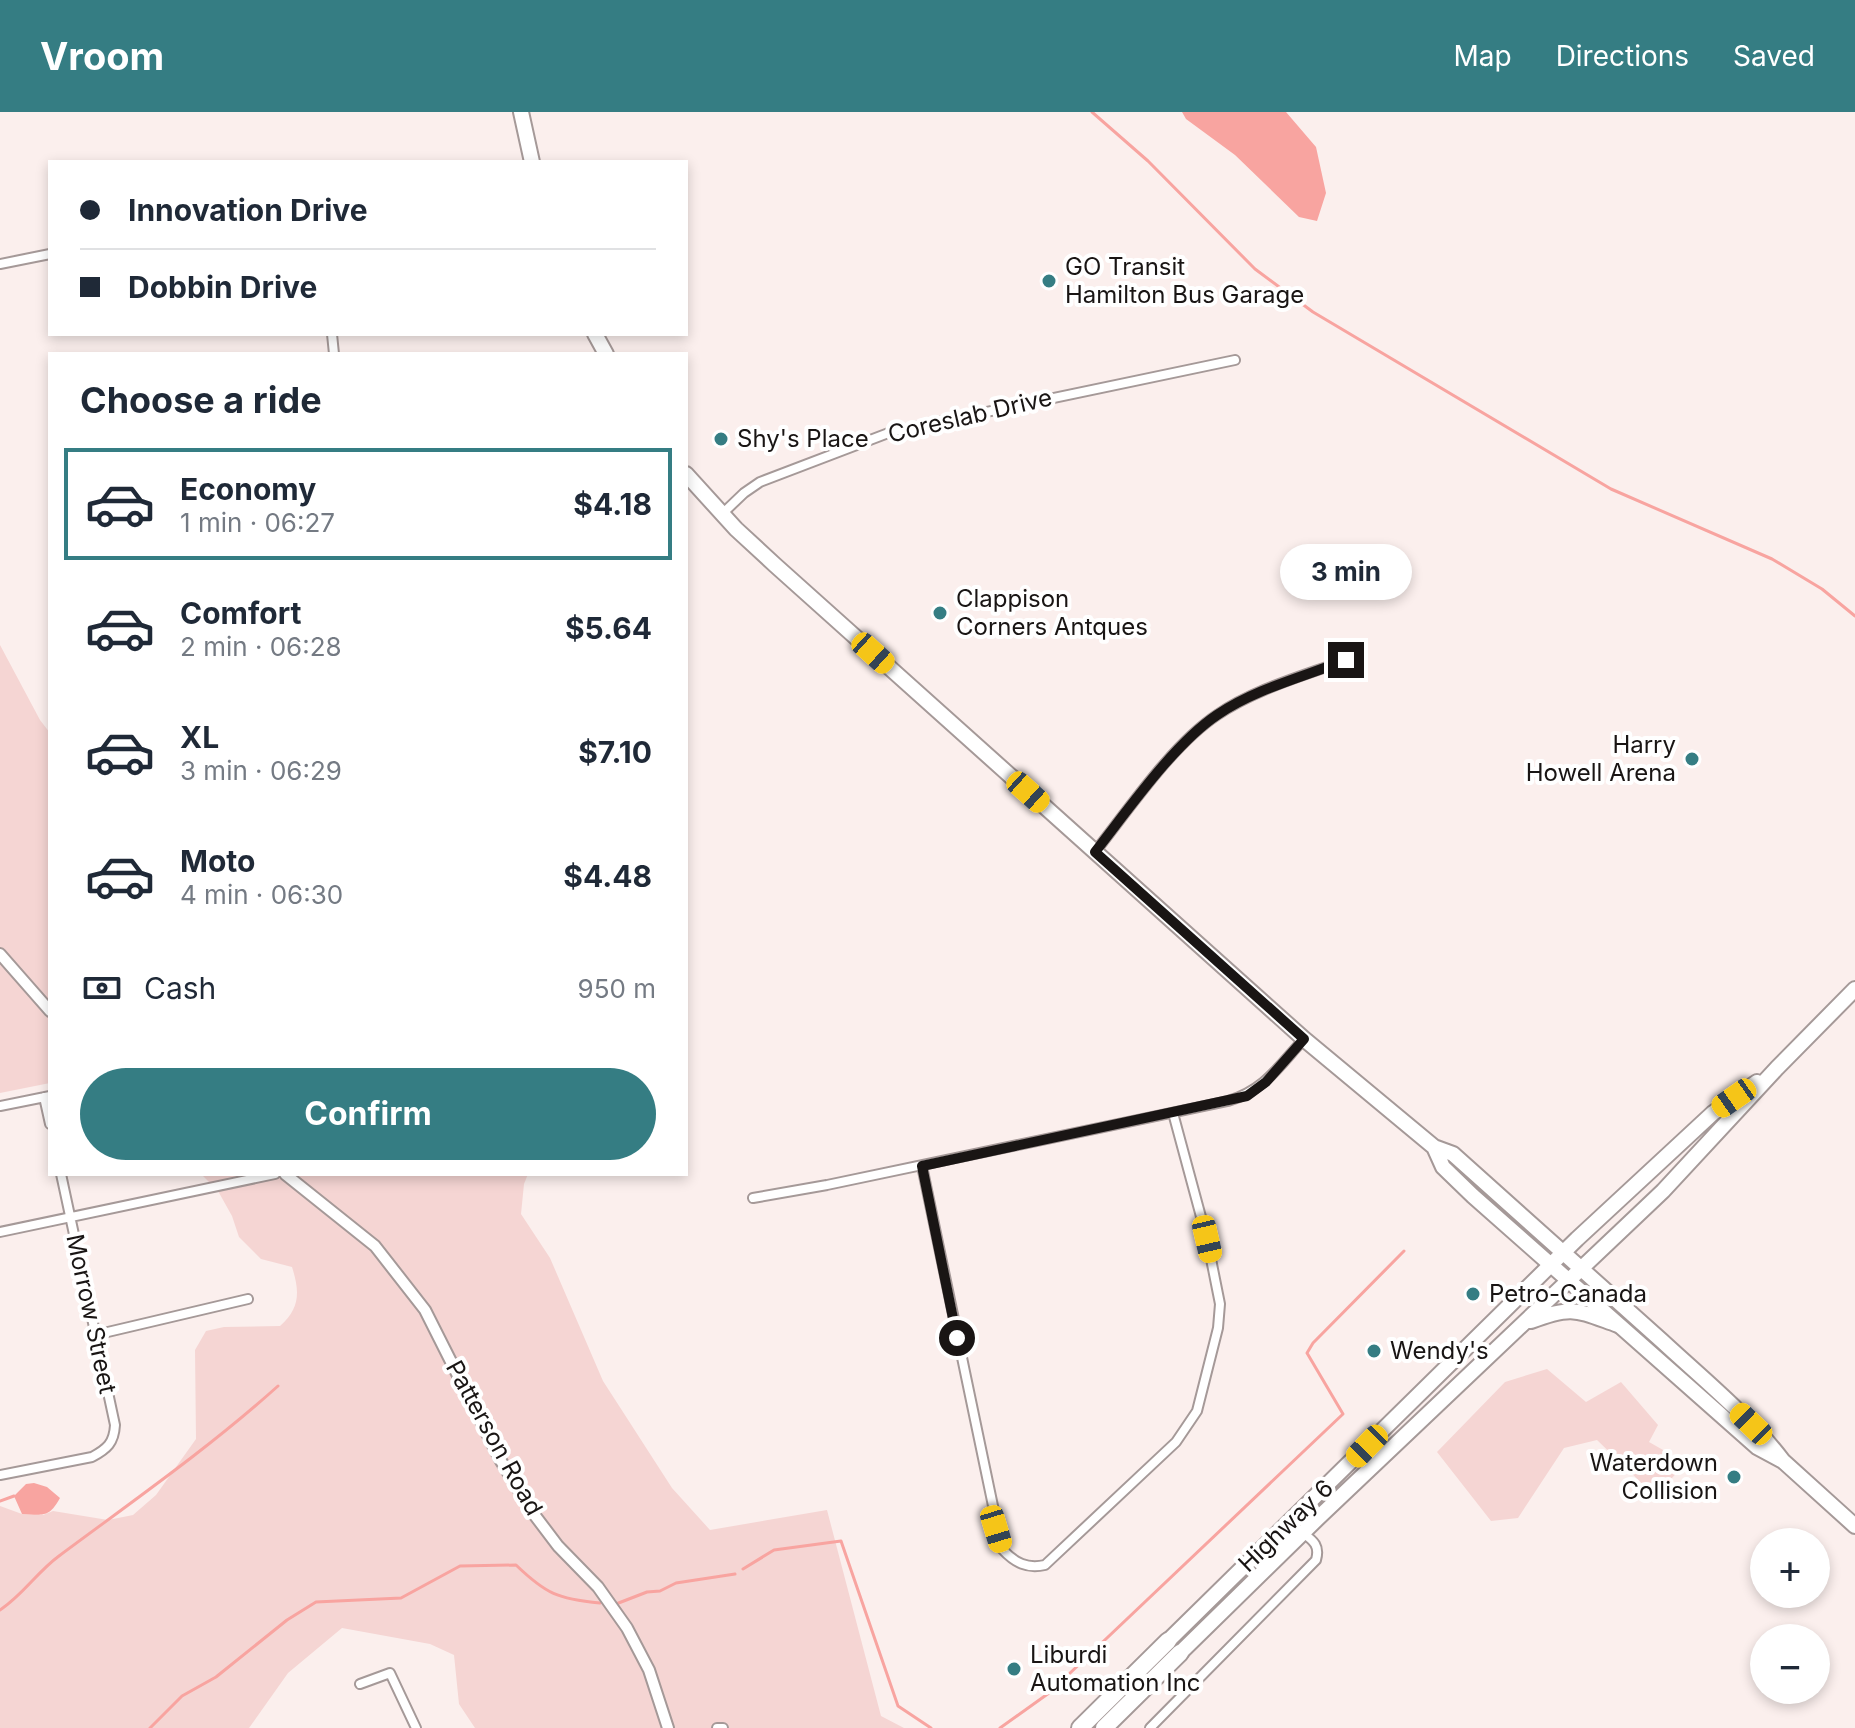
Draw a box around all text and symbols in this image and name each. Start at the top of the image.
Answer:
text: Vroom [40,33,164,79]
text: Map [1453,39,1512,73]
text: Directions [1556,39,1689,73]
text: Saved [1733,39,1815,73]
text: Innovation Drive [128,192,368,228]
place label: GO Transit Hamilton Bus Garage [1065,252,1304,309]
text: Dobbin Drive [128,269,317,305]
marker: GO Transit Hamilton Bus Garage [1040,272,1058,290]
text: Choose a ride [80,378,322,422]
street label: Coreslab Drive [885,383,1055,448]
place label: Shy's Place [737,424,869,453]
marker: Shy's Place [712,430,730,448]
icon: car [84,468,156,540]
text: Economy [180,471,316,507]
text: $4.18 [573,486,652,522]
text: 1 min · 06:27 [180,507,335,538]
callout: 3 min [1280,544,1412,600]
text: 3 min [1311,556,1381,587]
place label: Clappison Corners Antques [956,584,1148,641]
icon: car [84,592,156,664]
text: Comfort [180,595,301,631]
marker: Clappison Corners Antques [931,604,949,622]
text: $5.64 [565,610,652,646]
car [847,628,899,678]
text: 2 min · 06:28 [180,631,342,662]
route end [1328,642,1364,678]
icon: car [84,716,156,788]
text: XL [180,719,219,755]
place label: Harry Howell Arena [1526,730,1676,787]
text: $7.10 [578,734,652,770]
marker: Harry Howell Arena [1683,750,1701,768]
text: 3 min · 06:29 [180,755,342,786]
car [1002,767,1054,817]
icon: car [84,840,156,912]
text: Moto [180,843,255,879]
text: $4.48 [563,858,652,894]
text: 4 min · 06:30 [180,879,343,910]
icon: cash [80,966,124,1010]
text: Cash [144,970,216,1006]
text: 950 m [578,973,656,1004]
button: Confirm [80,1068,656,1160]
car [1707,1074,1761,1122]
car [1190,1213,1224,1265]
street label: Morrow Street [60,1232,123,1396]
place label: Petro-Canada [1489,1279,1647,1308]
marker: Petro-Canada [1464,1285,1482,1303]
route start [939,1320,975,1356]
place label: Wendy's [1390,1336,1489,1365]
marker: Wendy's [1365,1342,1383,1360]
street label: Patterson Road [440,1355,549,1520]
car [1725,1399,1777,1449]
car [1342,1420,1392,1472]
place label: Waterdown Collision [1589,1448,1718,1505]
marker: Waterdown Collision [1725,1468,1743,1486]
street label: Highway 6 [1232,1473,1339,1578]
car [978,1503,1014,1555]
map controls [1750,1528,1830,1704]
button: + [1750,1528,1830,1608]
button: − [1750,1624,1830,1704]
place label: Liburdi Automation Inc [1030,1640,1201,1697]
marker: Liburdi Automation Inc [1005,1660,1023,1678]

